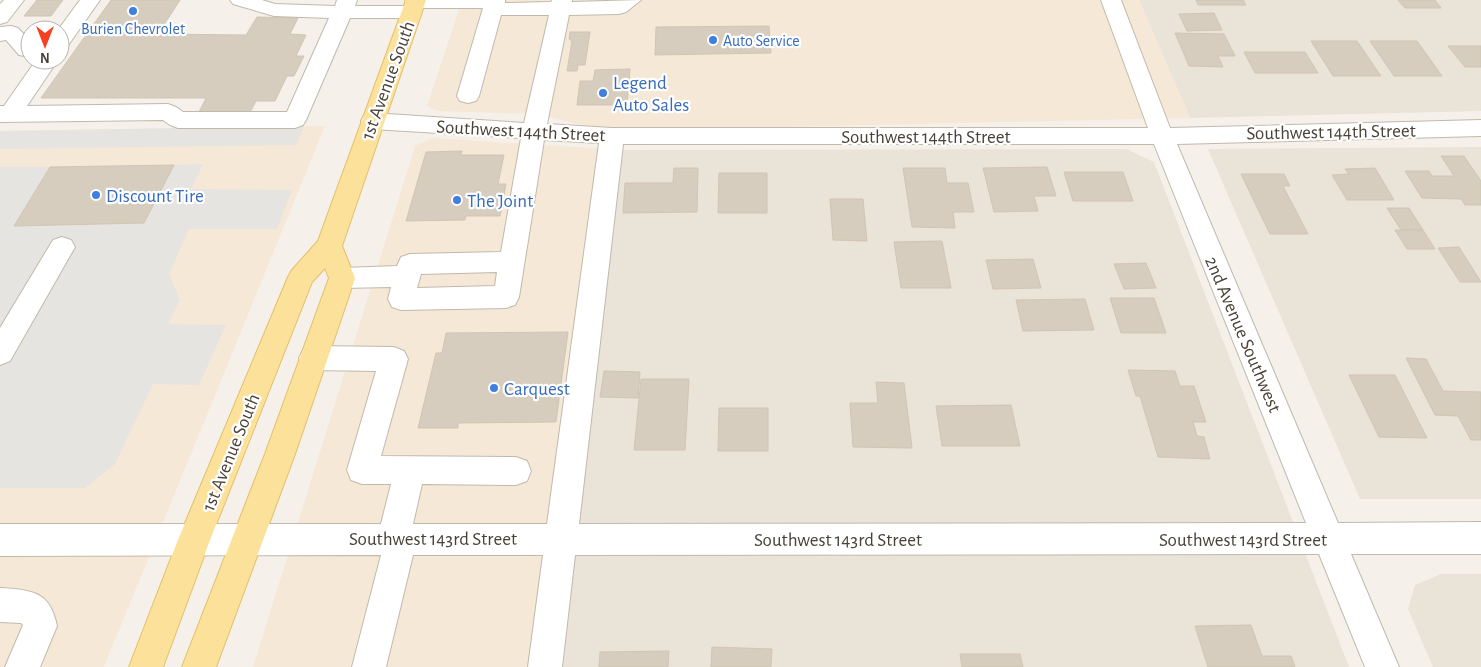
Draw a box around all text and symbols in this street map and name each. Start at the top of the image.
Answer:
marker: Burien Chevrolet [127,5,139,17]
street label: 1st Avenue South [358,19,419,142]
north arrow [20,20,70,70]
place label: Burien Chevrolet [81,21,185,37]
place label: Auto Service [723,33,800,49]
marker: Auto Service [707,34,719,46]
text: N [40,50,50,64]
place label: Legend Auto Sales [613,74,689,115]
marker: Legend Auto Sales [597,87,609,99]
street label: Southwest 144th Street [436,118,606,145]
street label: Southwest 144th Street [1246,122,1416,143]
street label: Southwest 144th Street [841,128,1011,147]
place label: Discount Tire [106,187,204,206]
marker: Discount Tire [90,189,102,201]
place label: The Joint [467,192,533,211]
marker: The Joint [451,194,463,206]
street label: 2nd Avenue Southwest [1201,254,1284,415]
place label: Carquest [504,380,570,399]
marker: Carquest [488,382,500,394]
street label: 1st Avenue South [199,391,264,514]
street label: Southwest 143rd Street [349,530,517,549]
street label: Southwest 143rd Street [754,531,922,550]
street label: Southwest 143rd Street [1159,531,1327,550]

